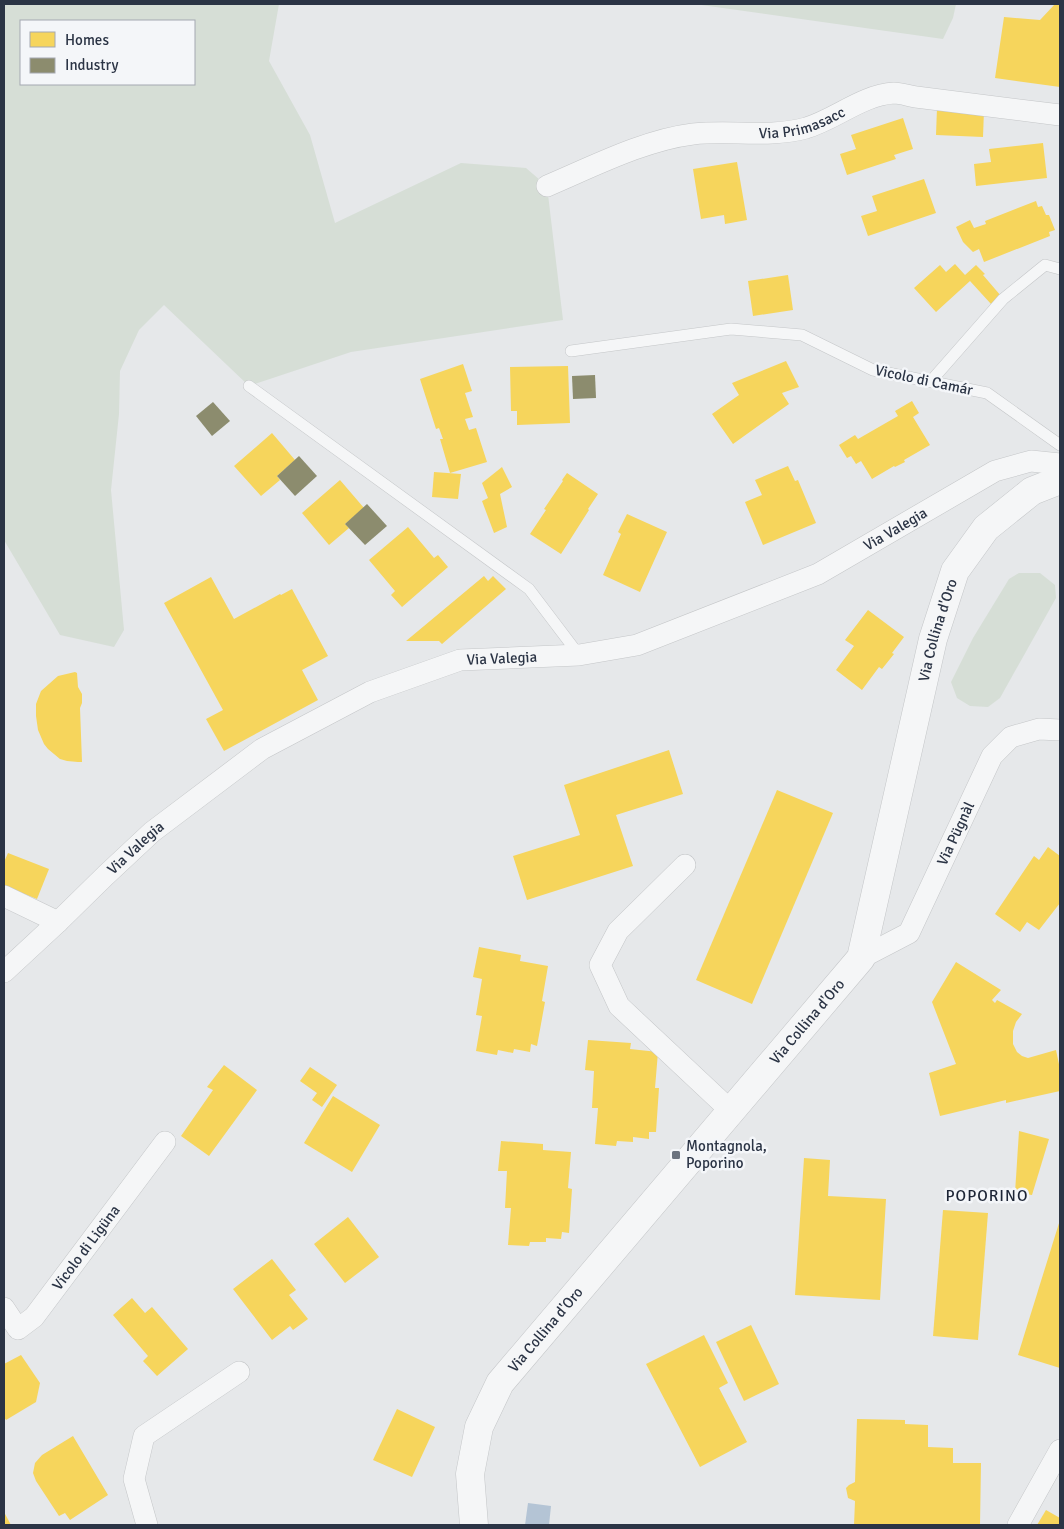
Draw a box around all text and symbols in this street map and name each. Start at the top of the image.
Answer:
legend [20,20,195,85]
text: Homes [65,31,109,49]
text: Industry [65,56,118,74]
street label: Via Primasacc [759,103,848,142]
street label: Vicolo di Camár [873,361,975,399]
street label: Via Valegia [860,503,930,555]
street label: Via Collina d'Oro [915,576,961,683]
street label: Via Valegia [466,648,537,669]
street label: Via Pügnàl [933,799,978,868]
street label: Via Valegia [103,817,167,878]
street label: Via Collina d'Oro [766,975,848,1068]
place label: Montagnola, Poporino [686,1137,767,1172]
marker: Montagnola, Poporino [670,1149,682,1161]
district label: POPORINO [946,1186,1028,1206]
street label: Vicolo di Ligüna [48,1201,124,1294]
street label: Via Collina d'Oro [504,1283,587,1376]

